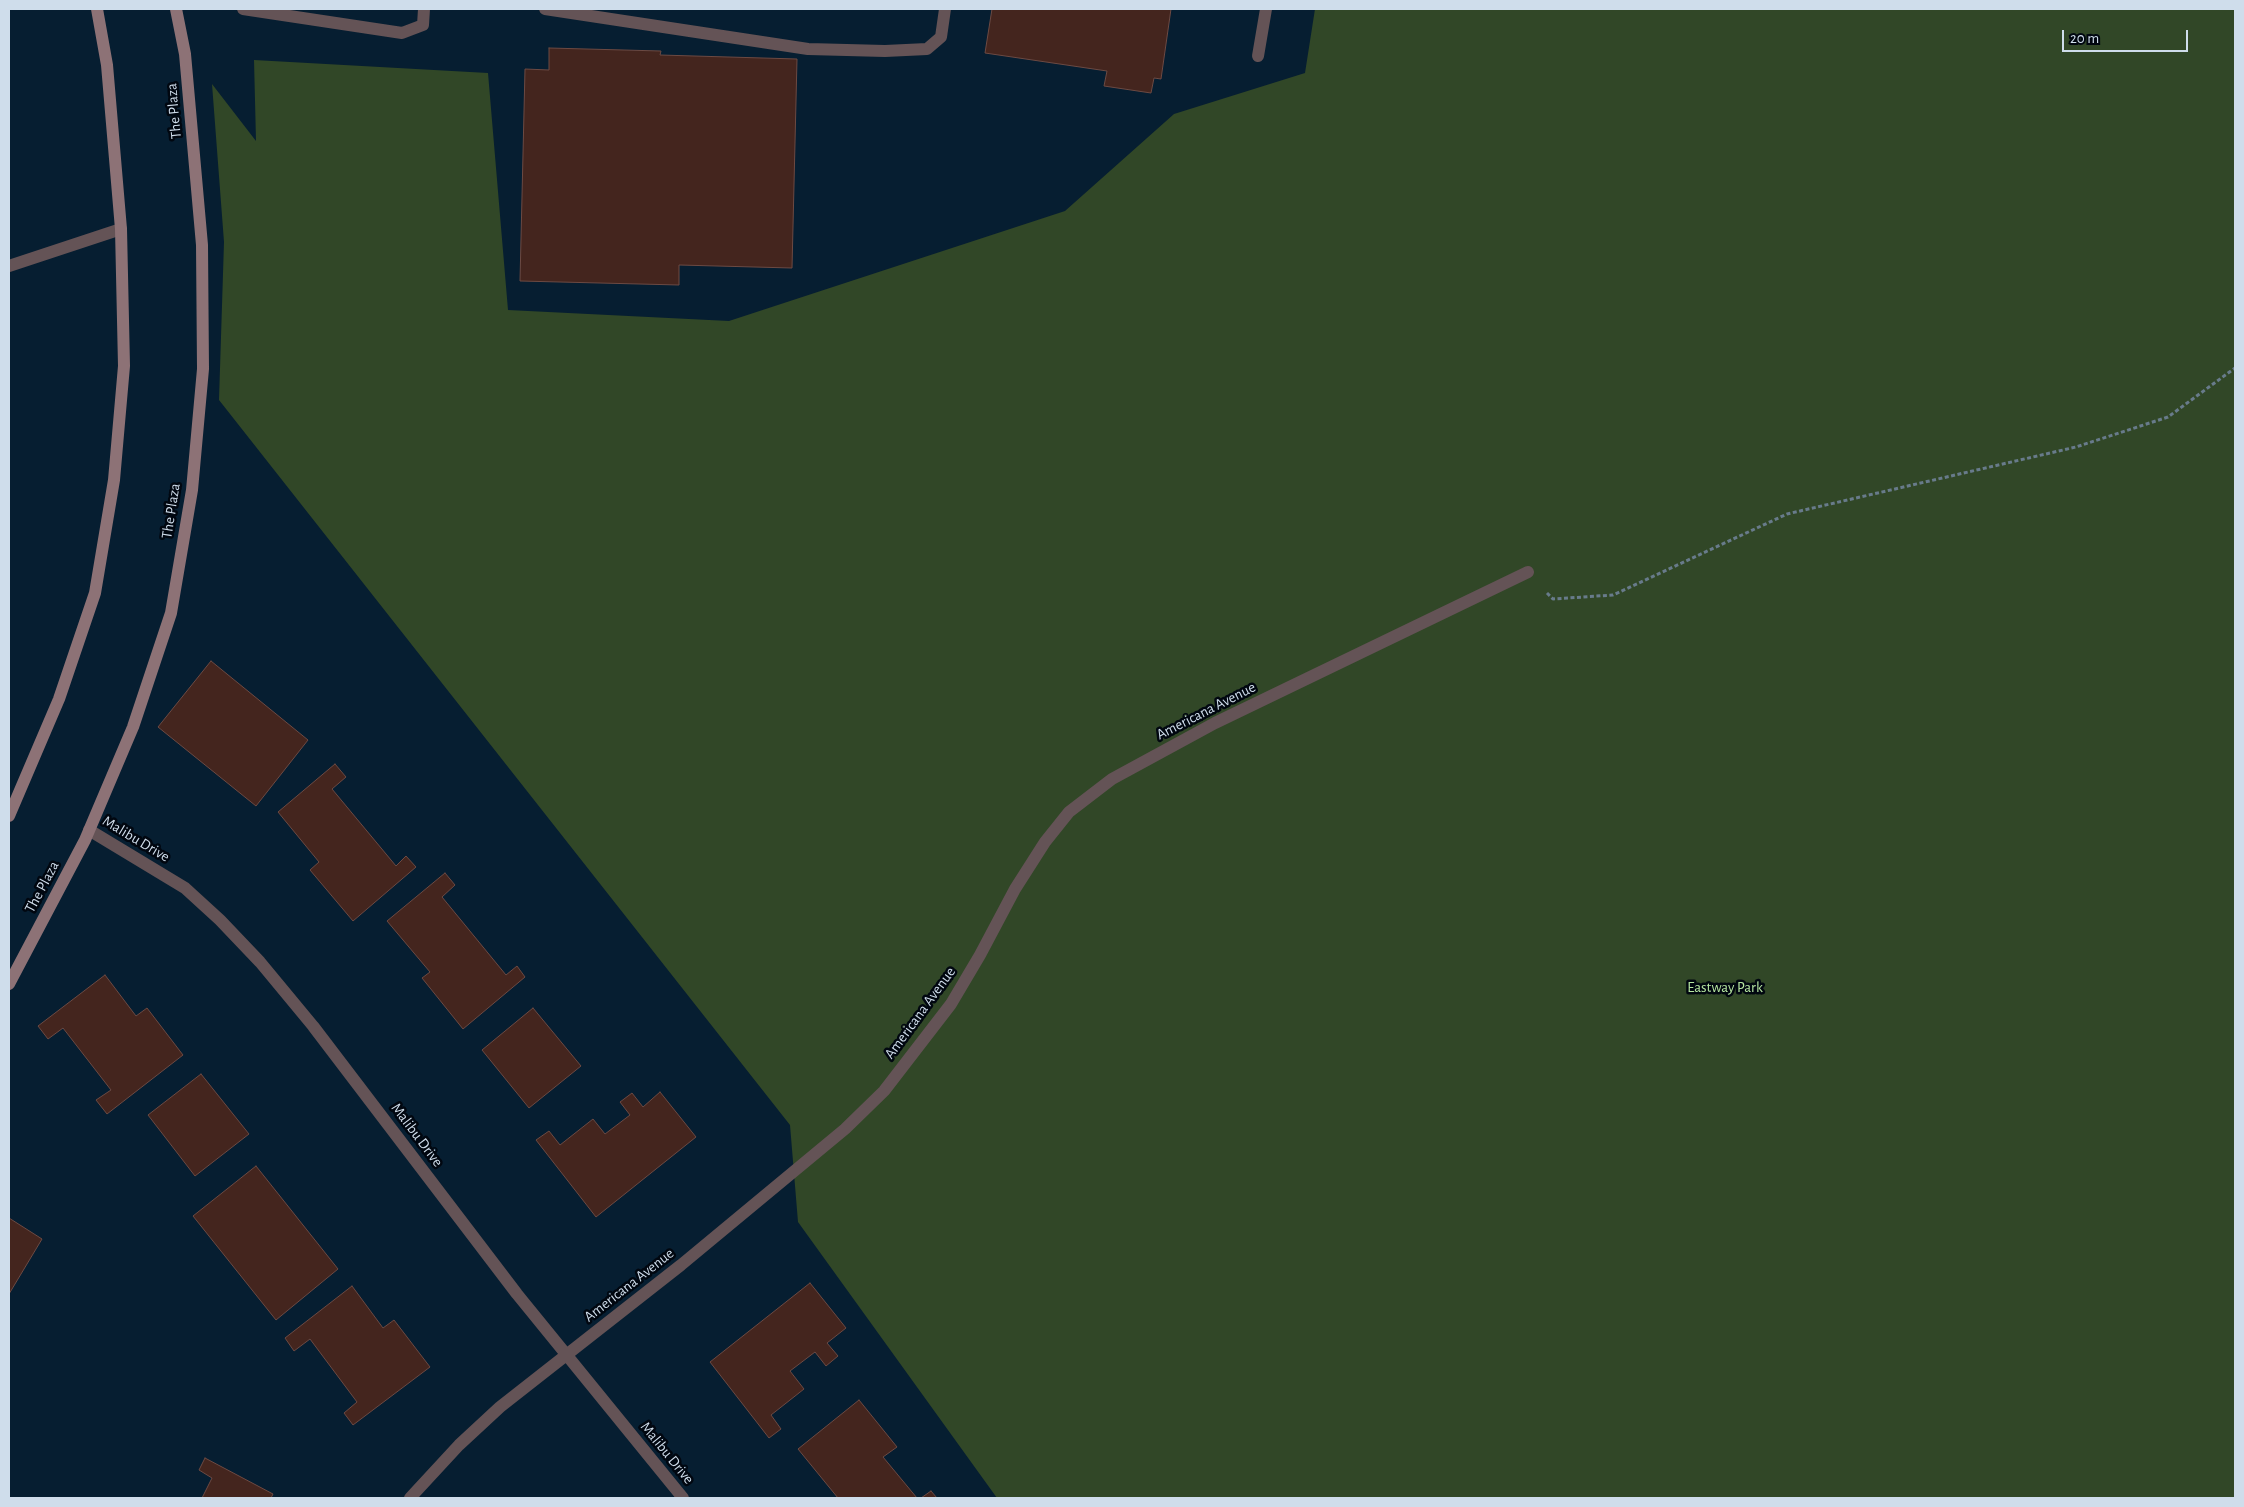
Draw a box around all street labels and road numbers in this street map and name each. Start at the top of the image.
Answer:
street label: The Plaza [163,82,185,140]
street label: The Plaza [158,482,184,540]
street label: Americana Avenue [1153,678,1259,744]
street label: Malibu Drive [99,812,173,866]
street label: The Plaza [21,858,63,916]
street label: Americana Avenue [881,964,959,1062]
street label: Malibu Drive [387,1100,447,1170]
street label: Americana Avenue [580,1244,678,1326]
street label: Malibu Drive [636,1418,698,1488]

